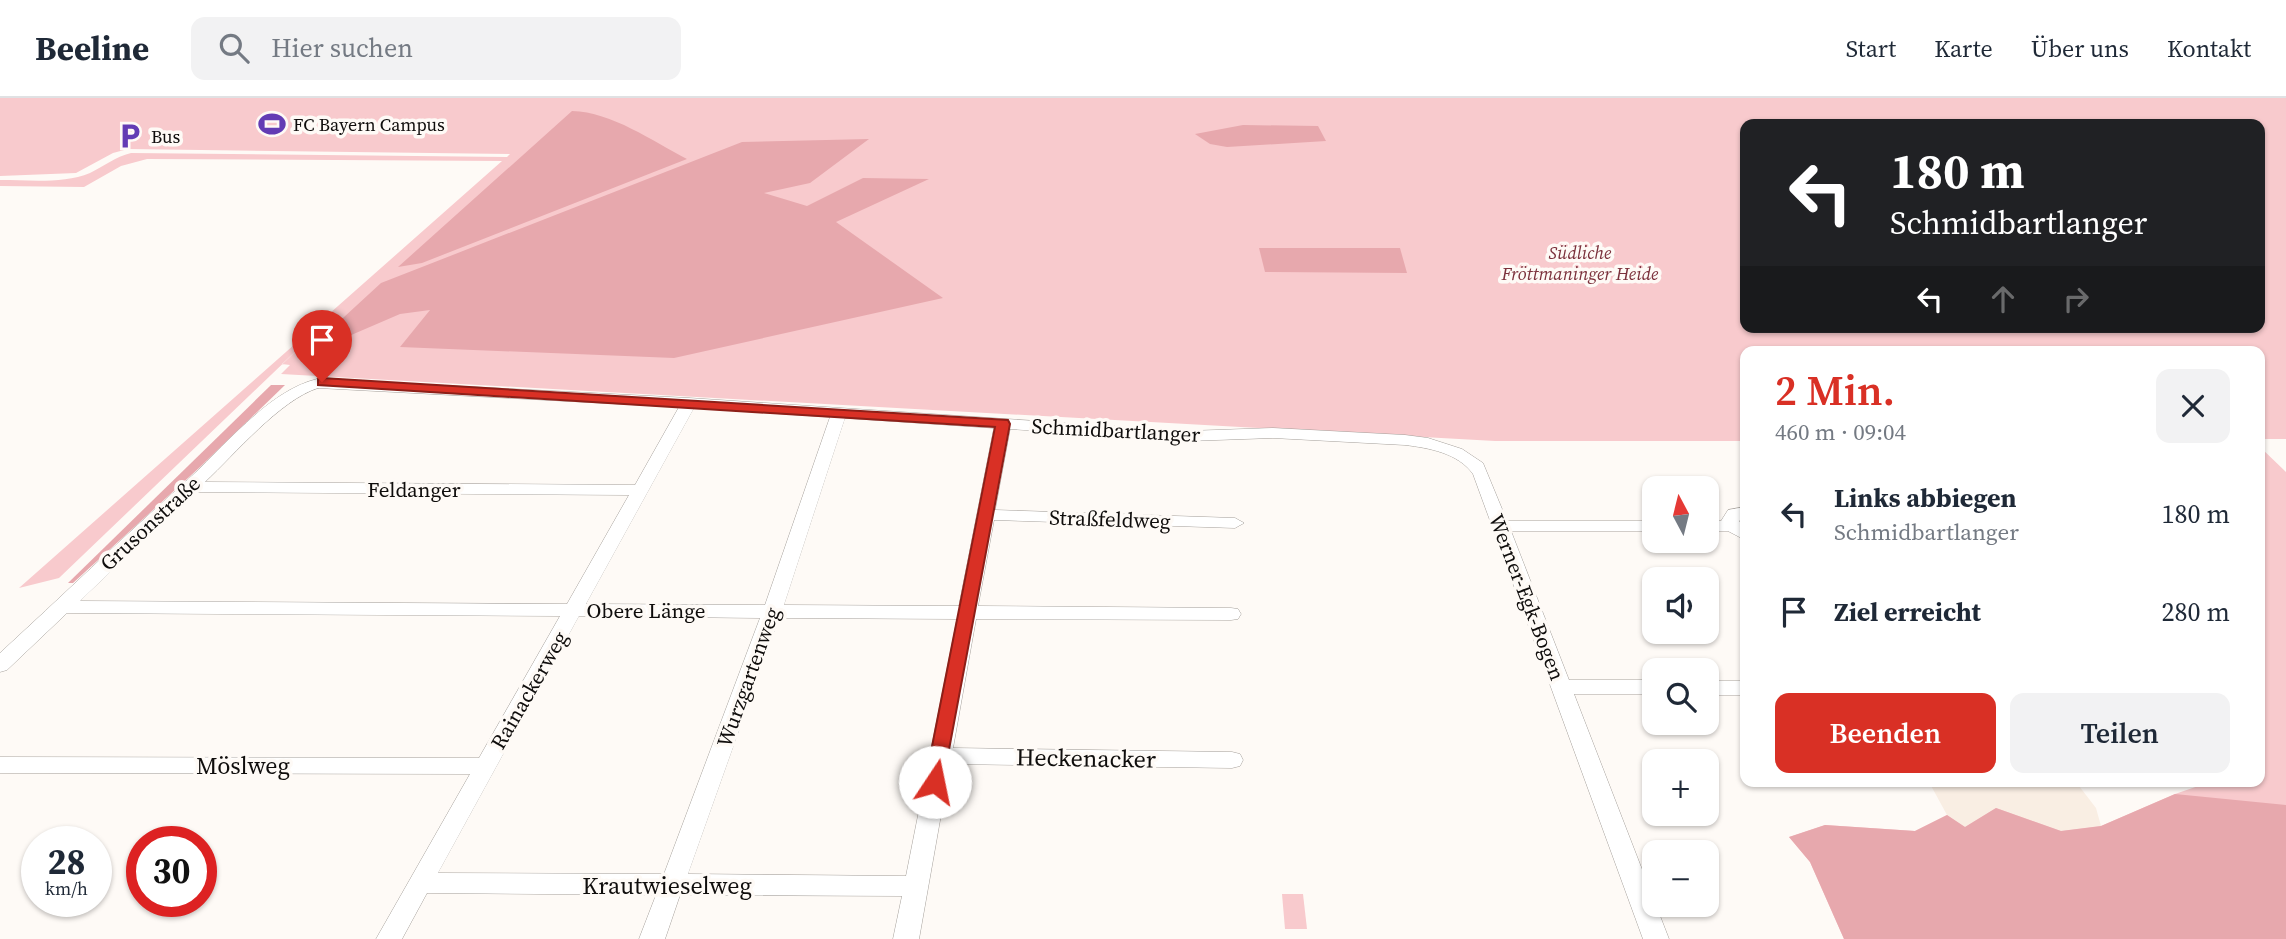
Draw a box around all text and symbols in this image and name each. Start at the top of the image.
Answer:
search box [191,17,681,80]
text: Beeline [35,26,149,71]
icon: search [215,29,253,67]
text: Hier suchen [271,30,413,66]
text: Start [1846,32,1896,65]
text: Karte [1934,32,1993,65]
text: Über uns [2031,32,2129,65]
text: Kontakt [2167,32,2251,65]
sports icon: FC Bayern Campus [257,109,287,139]
place label: FC Bayern Campus [293,112,445,137]
parking icon: Bus [115,121,145,151]
place label: Bus [151,124,180,149]
text: 180 m [1890,137,2025,204]
icon: left [1775,147,1866,238]
text: Schmidbartlanger [1890,201,2147,245]
park label: Südliche Fröttmaninger Heide [1501,240,1659,286]
icon: left [1911,280,1949,318]
icon: ahead [1984,280,2022,318]
icon: right [2057,280,2095,318]
pin [292,310,352,382]
icon: arrive [303,321,341,359]
text: 2 Min. [1775,361,1895,419]
button: close [2156,369,2230,443]
street label: Schmidbartlanger [1031,411,1201,449]
text: 460 m · 09:04 [1775,416,1906,448]
street label: Grusonstraße [94,469,206,577]
street label: Feldanger [367,475,461,504]
north arrow [1642,476,1718,553]
map controls [1642,476,1719,917]
text: Links abbiegen [1834,480,2017,516]
icon: left [1775,495,1813,533]
text: 180 m [2162,496,2230,532]
street label: Straßfeldweg [1049,502,1171,536]
street label: Werner-Egk-Bogen [1482,510,1572,685]
text: Schmidbartlanger [1834,516,2019,548]
button: sound [1642,567,1719,644]
icon: arrive [1775,593,1813,631]
text: Ziel erreicht [1834,594,1981,630]
text: 280 m [2162,594,2230,630]
street label: Obere Länge [586,596,706,625]
street label: Wurzgartenweg [709,603,787,751]
street label: Rainackerweg [483,625,575,754]
button: search [1642,658,1719,735]
button: Beenden [1775,693,1996,773]
button: Teilen [2010,693,2230,773]
street label: Heckenacker [1016,740,1156,776]
position arrow [898,745,972,819]
street label: Möslweg [196,749,290,782]
button: + [1642,749,1719,826]
speed limit sign: 30 [126,826,217,917]
text: 28 [48,838,85,886]
button: − [1642,840,1719,917]
street label: Krautwieselweg [582,869,752,902]
text: km/h [45,876,88,901]

